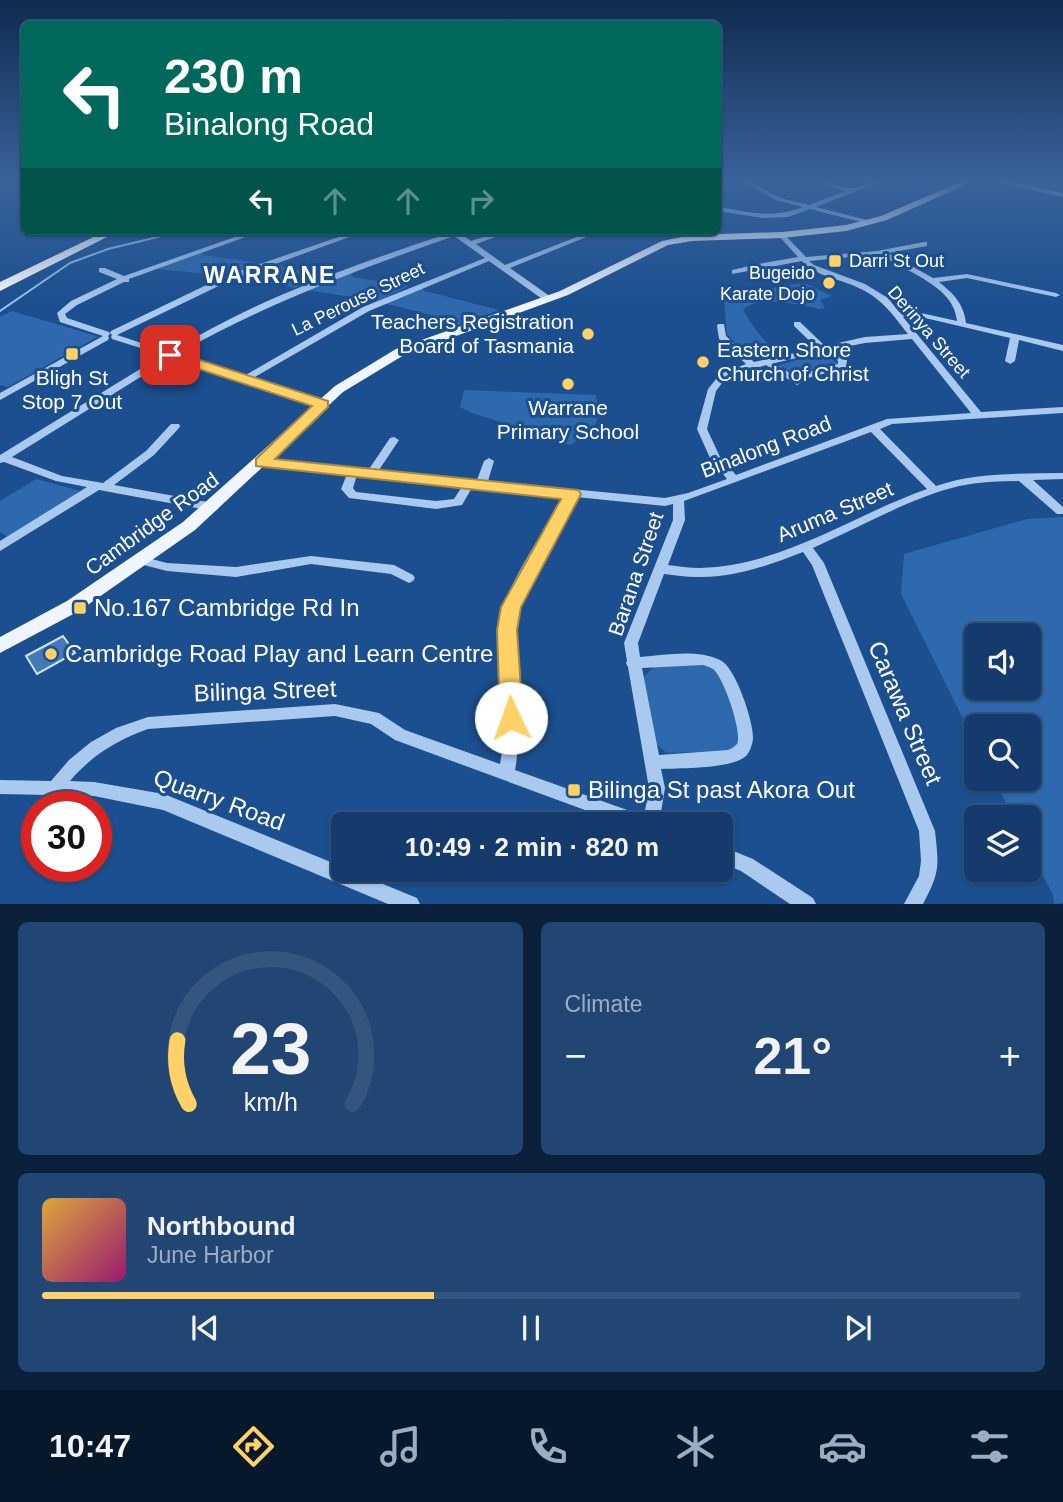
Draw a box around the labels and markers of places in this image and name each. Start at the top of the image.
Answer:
place label: Darri St Out [849,251,944,271]
marker: Darri St Out [827,253,843,269]
place label: Bugeido Karate Dojo [720,263,815,304]
marker: Bugeido Karate Dojo [821,275,837,291]
place label: Teachers Registration Board of Tasmania [371,310,574,357]
pin [140,325,200,385]
marker: Teachers Registration Board of Tasmania [580,326,596,342]
place label: Eastern Shore Church of Christ [717,338,869,385]
marker: Bligh St Stop 7 Out [64,346,80,362]
marker: Eastern Shore Church of Christ [695,354,711,370]
place label: Bligh St Stop 7 Out [22,366,122,413]
marker: Warrane Primary School [560,376,576,392]
place label: Warrane Primary School [497,396,639,443]
place label: No.167 Cambridge Rd In [94,594,359,621]
marker: No.167 Cambridge Rd In [72,600,88,616]
place label: Cambridge Road Play and Learn Centre [65,640,493,667]
marker: Cambridge Road Play and Learn Centre [43,646,59,662]
place label: Bilinga St past Akora Out [588,776,855,803]
marker: Bilinga St past Akora Out [566,782,582,798]

